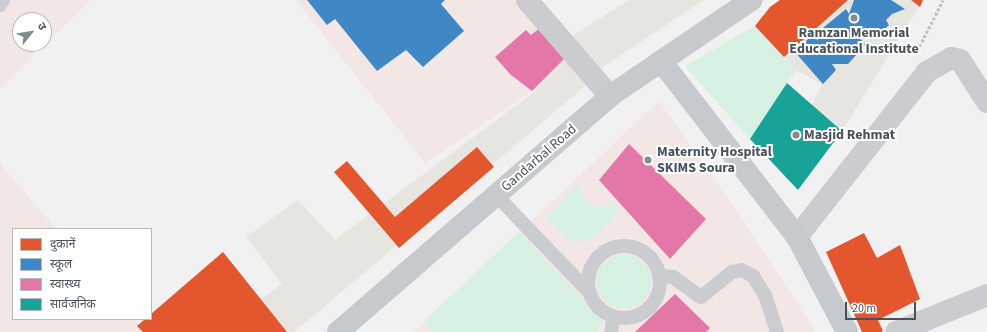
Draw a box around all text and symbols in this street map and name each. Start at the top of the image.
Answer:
north arrow [12,12,52,52]
marker: Ramzan Memorial Educational Institute [849,13,859,23]
text: उ [34,20,50,33]
place label: Ramzan Memorial Educational Institute [789,25,919,58]
street label: Gandarbal Road [498,121,580,195]
place label: Masjid Rehmat [804,127,895,143]
marker: Masjid Rehmat [791,130,801,140]
place label: Maternity Hospital SKIMS Soura [657,144,772,176]
marker: Maternity Hospital SKIMS Soura [642,154,654,166]
legend [12,228,152,320]
text: दुकानें [50,236,75,253]
text: स्कूल [50,256,72,273]
text: स्वास्थ्य [50,276,80,293]
scale bar [847,294,918,320]
text: सार्वजनिक [50,296,96,313]
text: 20 m [852,300,876,317]

